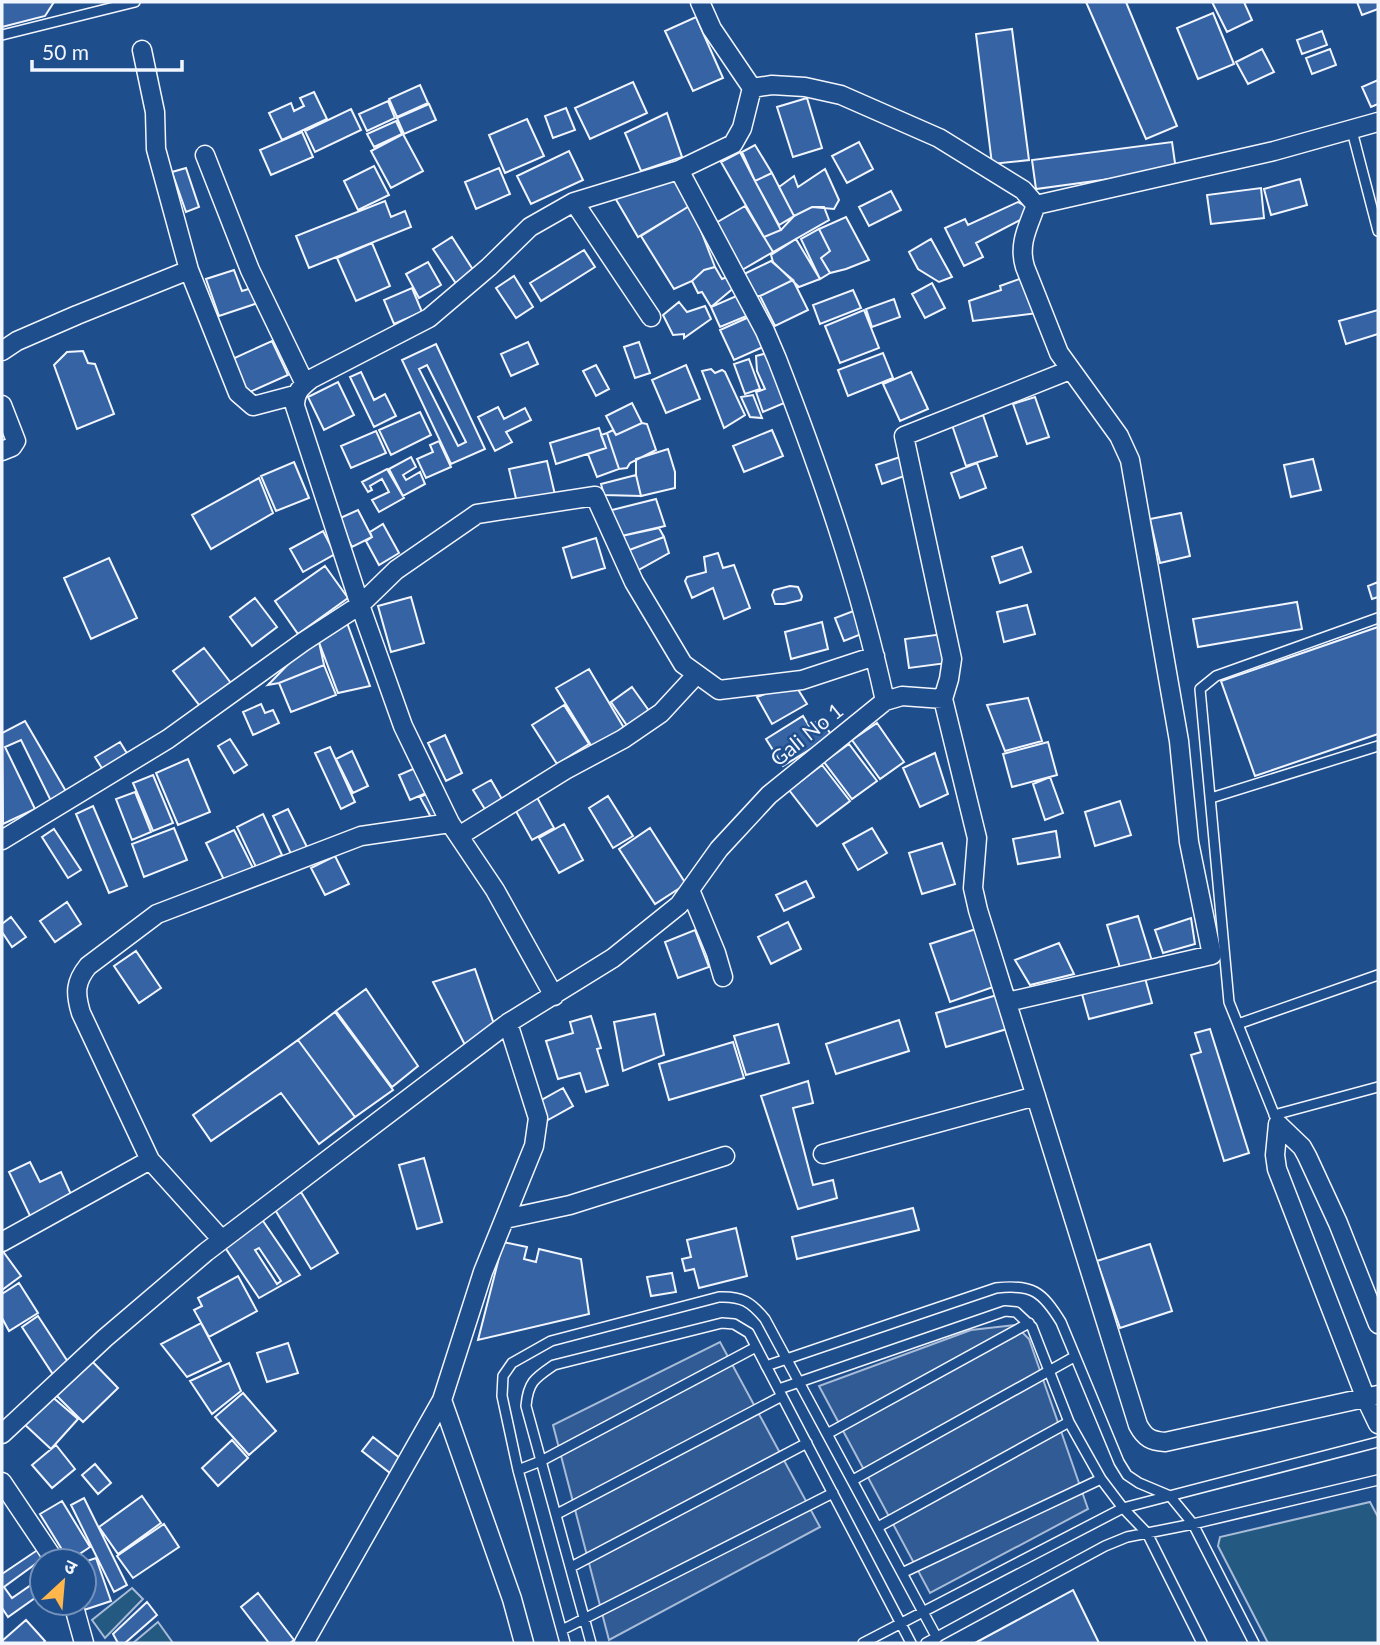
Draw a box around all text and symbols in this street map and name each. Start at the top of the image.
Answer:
scale bar [32,28,182,72]
text: 50 m [42,39,89,64]
street label: Gali No 1 [765,697,847,771]
north arrow [28,1547,98,1617]
text: उ [61,1553,81,1579]

